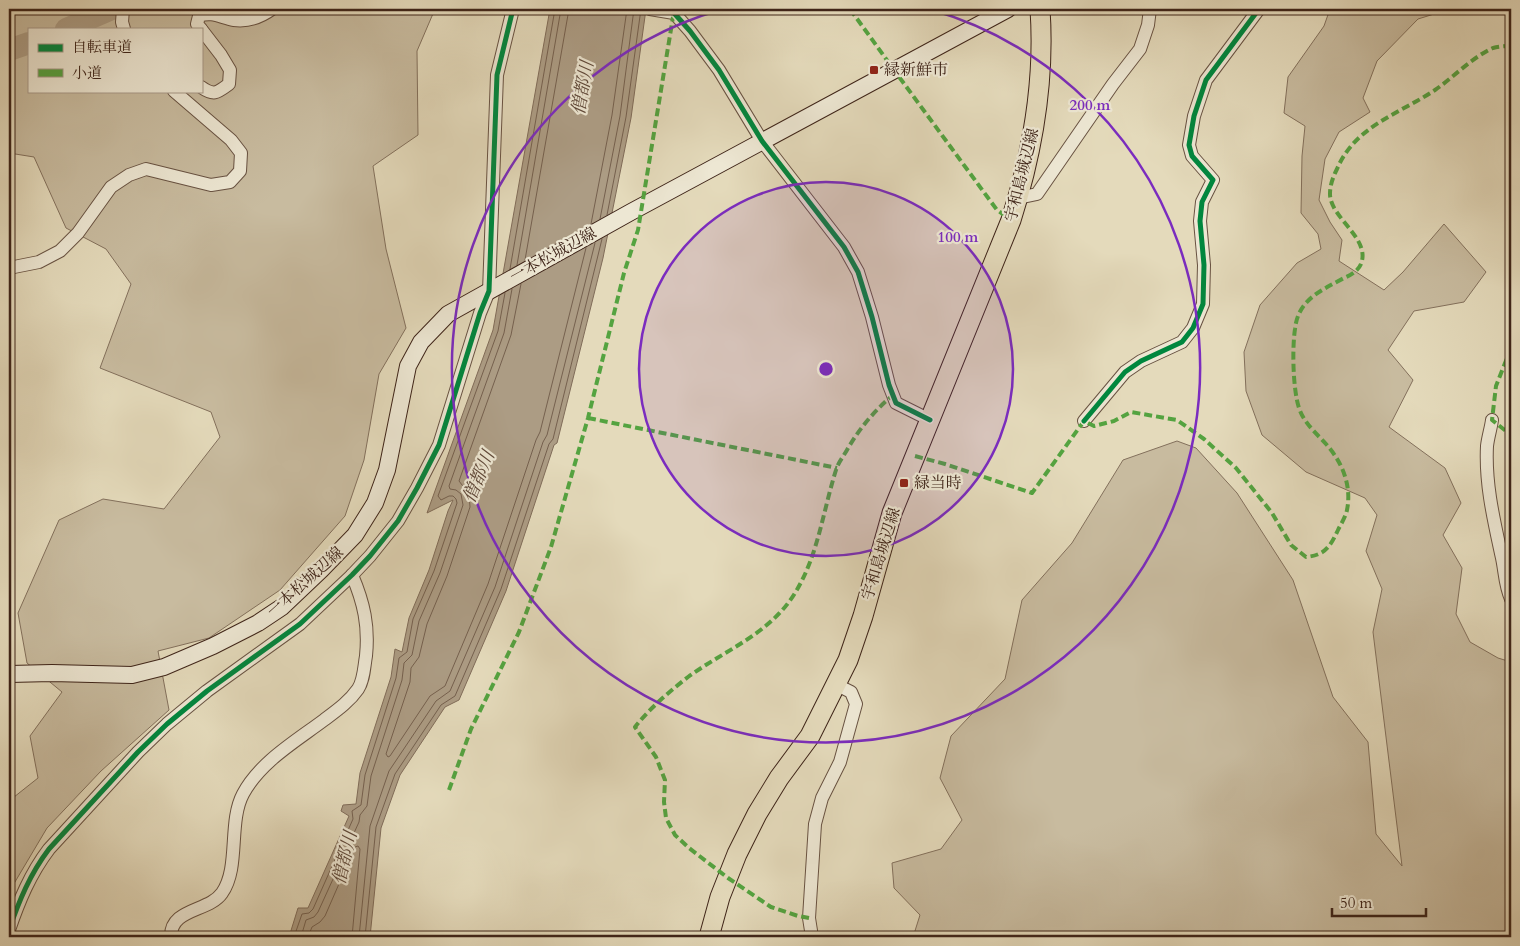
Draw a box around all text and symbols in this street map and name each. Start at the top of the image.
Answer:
legend [28,28,202,92]
text: 自転車道 [72,37,132,57]
water label: 僧都川 [566,57,600,117]
place label: 縁新鮮市 [884,59,948,81]
text: 小道 [72,63,102,83]
marker: 縁新鮮市 [868,64,880,76]
text: 200 m [1070,95,1111,115]
street label: 宇和島城辺線 [1000,126,1044,224]
street label: 一本松城辺線 [506,222,600,288]
text: 100 m [938,227,979,247]
centre of rings [817,360,835,378]
water label: 僧都川 [457,445,502,507]
place label: 緑当時 [914,472,962,494]
marker: 緑当時 [898,477,910,489]
street label: 宇和島城辺線 [856,505,906,603]
street label: 一本松城辺線 [262,542,348,622]
water label: 僧都川 [327,827,364,887]
scale bar [1332,886,1426,918]
text: 50 m [1340,893,1372,913]

